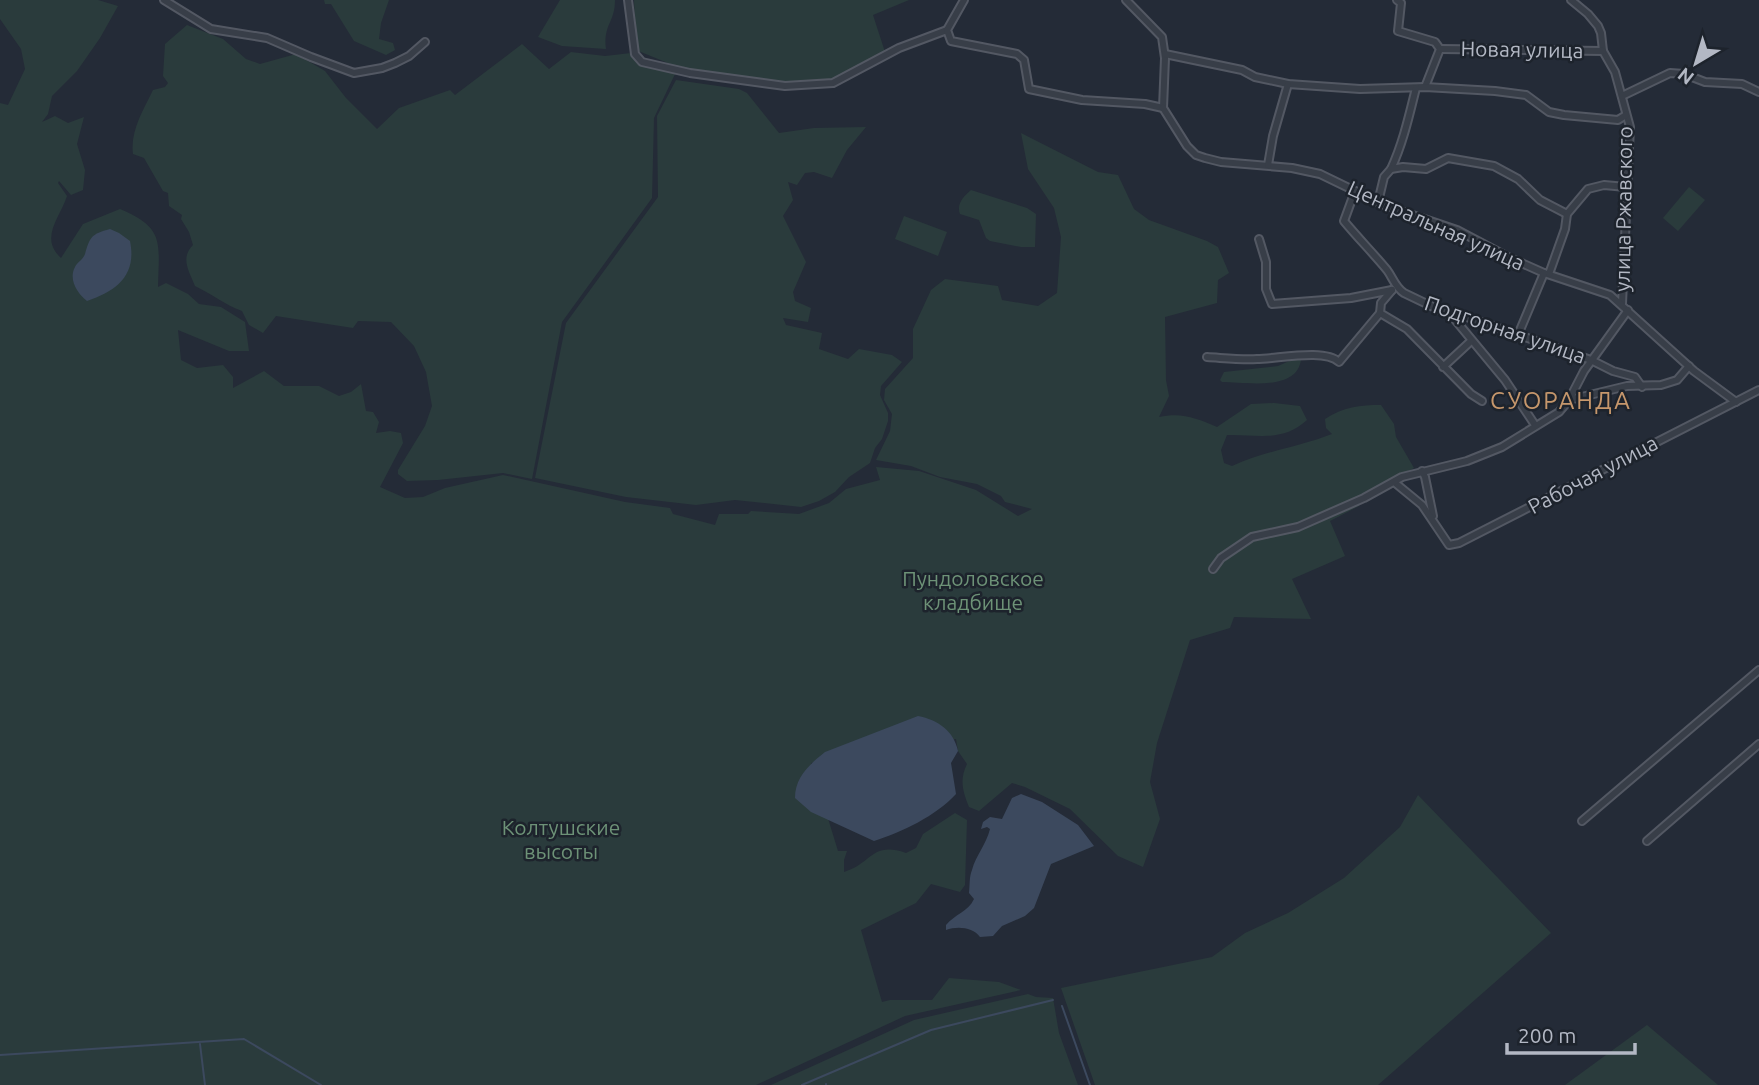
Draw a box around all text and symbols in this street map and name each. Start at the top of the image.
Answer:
north arrow [1661,28,1731,98]
street label: Новая улица [1460,36,1584,62]
text: N [1673,63,1698,89]
street label: улица Ржавского [1610,126,1636,292]
street label: Центральная улица [1344,175,1528,275]
street label: Подгорная улица [1422,290,1589,368]
district label: СУОРАНДА [1490,387,1632,414]
street label: Рабочая улица [1524,430,1661,518]
park label: Пундоловское кладбище [902,566,1044,614]
park label: Колтушские высоты [502,815,620,863]
scale bar [1507,1012,1635,1056]
text: 200 m [1518,1023,1576,1047]

